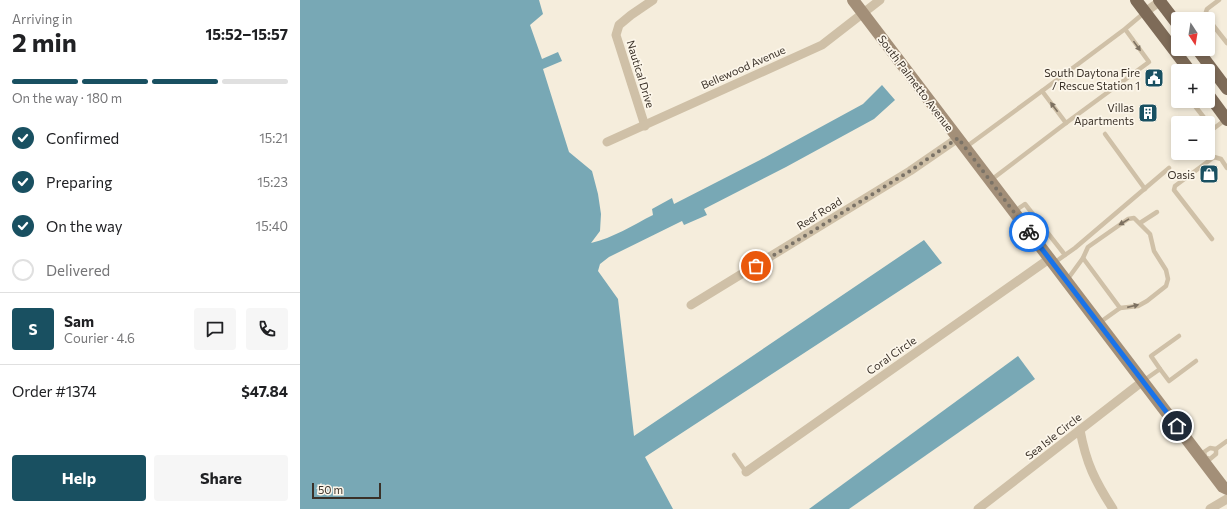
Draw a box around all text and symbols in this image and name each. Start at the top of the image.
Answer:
text: Arriving in [12,11,72,27]
north arrow [1171,12,1215,56]
map controls [1171,12,1215,160]
text: 15:52–15:57 [206,25,288,43]
text: 2 min [12,26,77,57]
street label: South Palmetto Avenue [876,32,957,134]
street label: Nautical Drive [625,39,658,110]
one-way arrow [1133,41,1141,51]
street label: Bellewood Avenue [699,42,787,91]
button: + [1171,64,1215,108]
place label: South Daytona Fire / Rescue Station 1 [1044,66,1140,92]
public building icon: South Daytona Fire / Rescue Station 1 [1143,67,1165,89]
text: On the way · 180 m [12,90,122,106]
place label: Villas Apartments [1074,101,1134,127]
one-way arrow [1050,102,1058,112]
building icon: Villas Apartments [1137,102,1159,124]
button: − [1171,116,1215,160]
icon: check [12,127,34,149]
text: Confirmed [46,129,119,147]
text: 15:21 [259,130,288,146]
shop icon: Oasis [1198,163,1220,185]
place label: Oasis [1167,168,1195,181]
icon: check [12,171,34,193]
text: Preparing [46,173,112,191]
text: 15:23 [257,174,288,190]
street label: Reef Road [794,194,844,232]
courier [1009,212,1049,252]
icon: check [12,215,34,237]
text: On the way [46,217,123,235]
text: 15:40 [256,218,288,234]
one-way arrow [1119,218,1129,226]
icon: bike [1018,221,1040,243]
pin [739,249,773,283]
icon: bag [745,255,767,277]
text: Delivered [46,261,110,279]
one-way arrow [1127,303,1139,309]
button: chat [194,308,236,350]
button: phone [246,308,288,350]
text: Sam [64,312,94,330]
text: S [28,320,38,338]
text: Courier · 4.6 [64,330,135,346]
street label: Coral Circle [864,333,918,377]
text: Order #1374 [12,382,97,400]
text: $47.84 [241,382,288,400]
pin [1160,409,1194,443]
street label: Sea Isle Circle [1022,410,1084,462]
icon: home [1166,415,1188,437]
button: Help [12,455,146,501]
button: Share [154,455,288,501]
scale bar [312,481,381,500]
text: 50 m [318,483,343,496]

